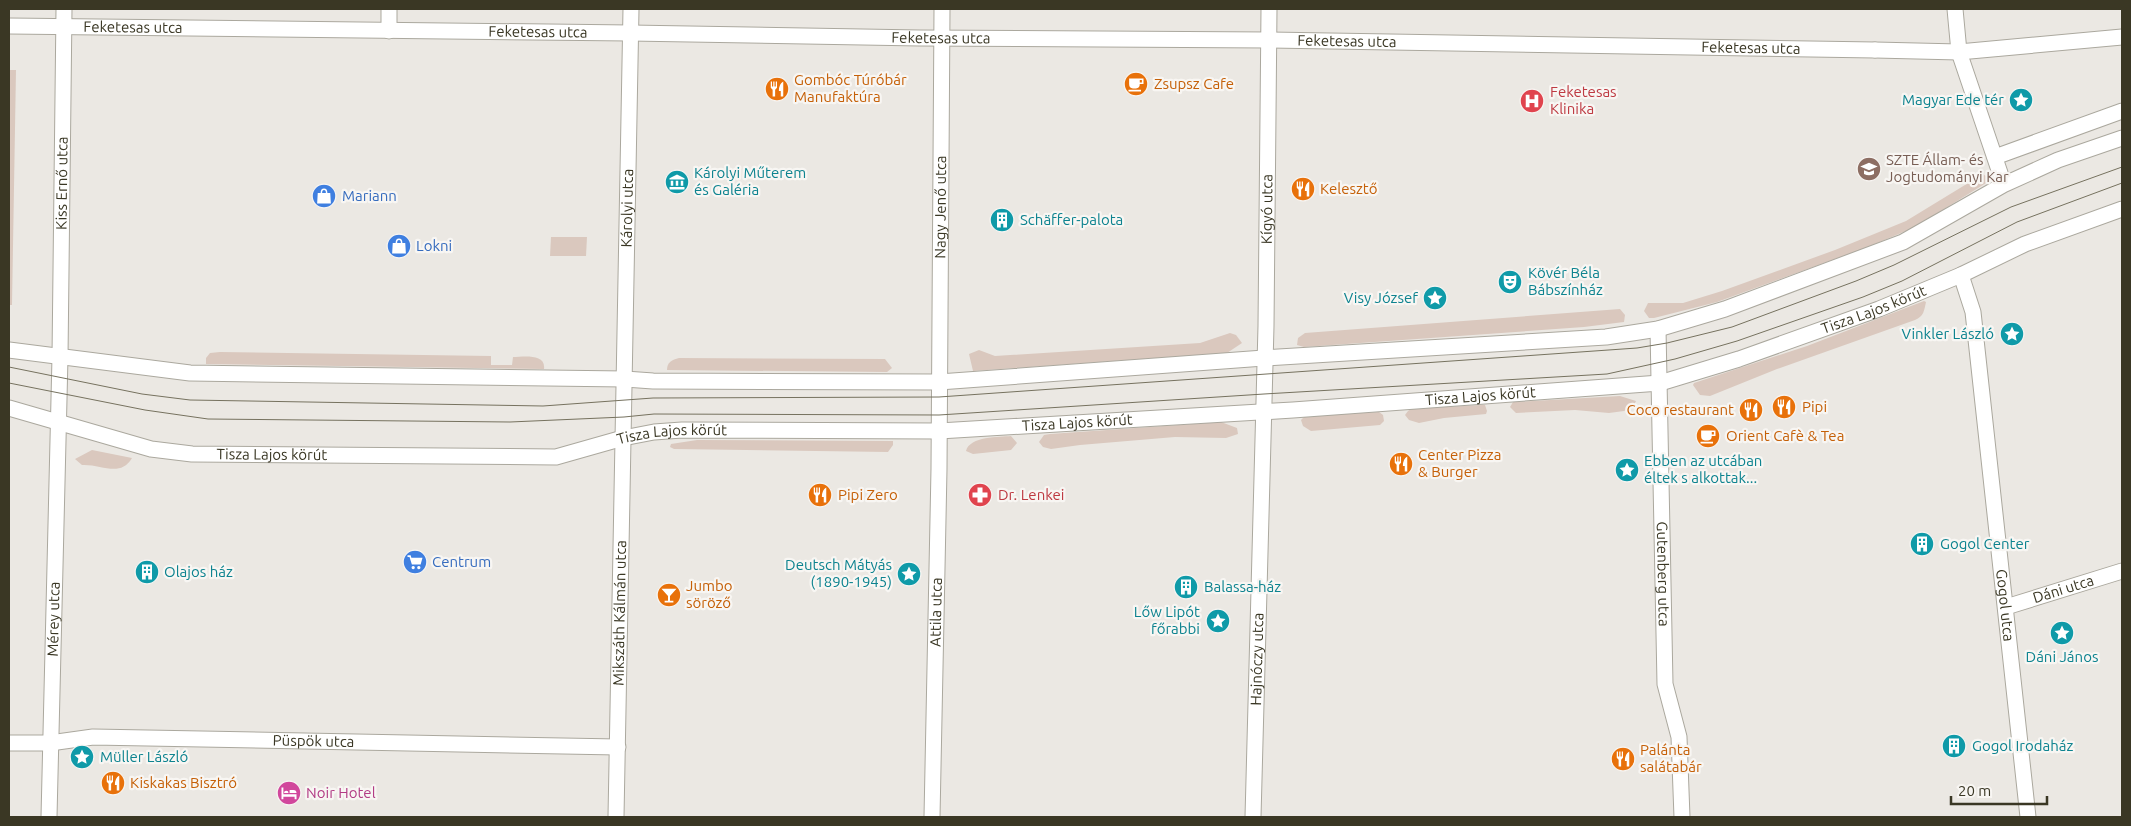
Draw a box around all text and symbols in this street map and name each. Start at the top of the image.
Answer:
street label: Feketesas utca [83,18,183,36]
street label: Feketesas utca [488,22,588,41]
street label: Feketesas utca [891,29,991,46]
street label: Feketesas utca [1297,31,1397,50]
street label: Feketesas utca [1701,38,1801,57]
place label: Gombóc Túróbár Manufaktúra [794,71,907,105]
cafe icon: Zsupsz Cafe [1123,71,1149,97]
place label: Zsupsz Cafe [1154,75,1234,92]
restaurant icon: Gombóc Túróbár Manufaktúra [764,76,790,102]
place label: Feketesas Klinika [1550,83,1617,117]
place icon: Magyar Ede tér [2008,87,2034,113]
hospital icon: Feketesas Klinika [1519,88,1545,114]
place label: Magyar Ede tér [1902,91,2004,108]
street label: Kiss Ernő utca [52,136,71,230]
place label: SZTE Állam- és Jogtudományi Kar [1886,151,2009,185]
street label: Nagy Jenő utca [931,155,949,259]
school or university icon: SZTE Állam- és Jogtudományi Kar [1856,156,1882,182]
place label: Károlyi Műterem és Galéria [694,164,806,198]
street label: Károlyi utca [618,169,636,248]
museum icon: Károlyi Műterem és Galéria [664,169,690,195]
street label: Kígyó utca [1258,174,1275,244]
restaurant icon: Kelesztő [1290,176,1316,202]
place label: Kelesztő [1320,180,1377,197]
shop icon: Mariann [311,183,337,209]
place label: Mariann [342,187,397,204]
building icon: Schäffer-palota [989,207,1015,233]
place label: Schäffer-palota [1020,211,1123,228]
shop icon: Lokni [386,233,412,259]
place label: Lokni [416,237,452,254]
place label: Kövér Béla Bábszínház [1528,264,1603,298]
theatre icon: Kövér Béla Bábszínház [1497,269,1523,295]
street label: Tisza Lajos körút [1819,281,1929,337]
place icon: Visy József [1422,285,1448,311]
place label: Visy József [1344,289,1418,306]
place icon: Vinkler László [1999,321,2025,347]
place label: Vinkler László [1901,325,1994,342]
street label: Tisza Lajos körút [1425,383,1536,408]
restaurant icon: Pipi [1771,394,1797,420]
restaurant icon: Coco restaurant [1738,397,1764,423]
place label: Pipi [1802,398,1827,415]
place label: Coco restaurant [1626,401,1734,418]
street label: Tisza Lajos körút [1021,411,1133,434]
street label: Tisza Lajos körút [615,421,727,447]
cafe icon: Orient Cafè & Tea [1695,423,1721,449]
place label: Orient Cafè & Tea [1726,427,1844,444]
street label: Tisza Lajos körút [216,445,327,463]
place label: Center Pizza & Burger [1418,446,1501,480]
restaurant icon: Center Pizza & Burger [1388,451,1414,477]
place label: Ebben az utcában éltek s alkottak... [1644,452,1762,486]
place icon: Ebben az utcában éltek s alkottak... [1614,457,1640,483]
restaurant icon: Pipi Zero [807,482,833,508]
pharmacy icon: Dr. Lenkei [967,482,993,508]
place label: Pipi Zero [838,486,898,503]
place label: Dr. Lenkei [998,486,1064,503]
street label: Gutenberg utca [1654,521,1673,627]
building icon: Gogol Center [1909,531,1935,557]
place label: Gogol Center [1940,535,2030,552]
street label: Mikszáth Kálmán utca [609,540,629,686]
supermarket icon: Centrum [402,549,428,575]
place label: Centrum [432,553,491,570]
place label: Deutsch Mátyás (1890-1945) [785,556,892,590]
building icon: Olajos ház [134,559,160,585]
place icon: Deutsch Mátyás (1890-1945) [896,561,922,587]
place label: Olajos ház [164,563,233,580]
street label: Gogol utca [1993,568,2018,642]
street label: Dáni utca [2031,571,2096,606]
building icon: Balassa-ház [1173,574,1199,600]
place label: Jumbo söröző [686,577,732,611]
street label: Attila utca [926,577,945,647]
place label: Balassa-ház [1204,578,1281,595]
street label: Mérey utca [44,581,63,657]
bar icon: Jumbo söröző [656,582,682,608]
place label: Lőw Lipót főrabbi [1134,603,1200,637]
place icon: Lőw Lipót főrabbi [1205,608,1231,634]
street label: Hajnóczy utca [1247,612,1266,706]
place icon: Dáni János [2049,620,2075,646]
place label: Dáni János [2026,648,2098,665]
street label: Püspök utca [273,731,355,750]
building icon: Gogol Irodaház [1941,733,1967,759]
place label: Gogol Irodaház [1972,737,2074,754]
place label: Palánta salátabár [1640,741,1702,775]
place icon: Müller László [69,744,95,770]
restaurant icon: Palánta salátabár [1610,746,1636,772]
place label: Müller László [100,748,188,765]
restaurant icon: Kiskakas Bisztró [100,770,126,796]
place label: Kiskakas Bisztró [130,774,237,791]
scale bar [1951,774,2047,806]
hotel icon: Noir Hotel [276,780,302,806]
text: 20 m [1958,782,1991,799]
place label: Noir Hotel [306,784,376,801]

